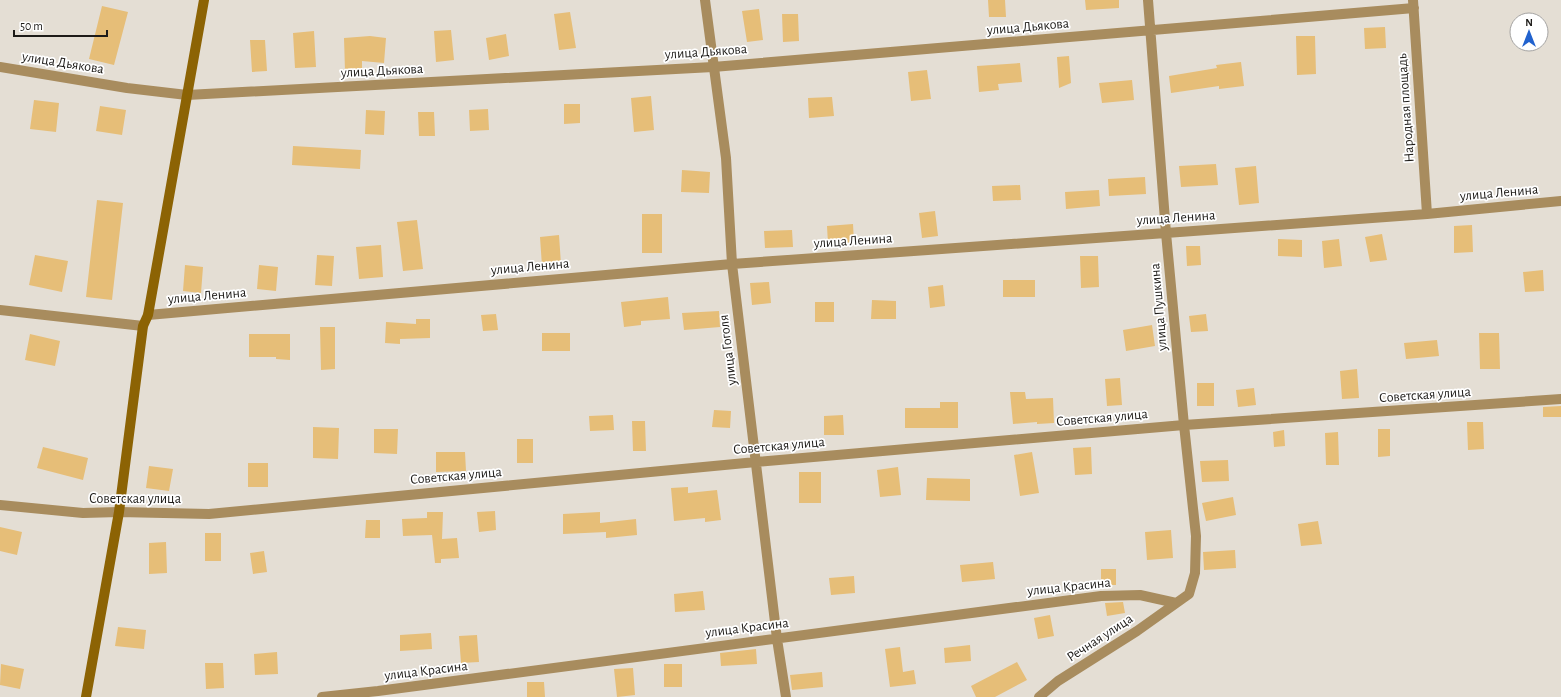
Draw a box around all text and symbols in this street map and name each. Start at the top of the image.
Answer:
scale bar [14,12,107,38]
north arrow [1509,12,1549,52]
street label: улица Дьякова [985,16,1070,38]
text: N [1525,17,1533,28]
text: 50 m [20,20,43,32]
street label: улица Дьякова [663,42,748,62]
street label: улица Дьякова [20,49,105,76]
street label: Народная площадь [1395,53,1417,163]
street label: улица Дьякова [339,62,424,80]
street label: улица Ленина [1458,183,1539,203]
street label: улица Ленина [1135,208,1216,228]
street label: улица Ленина [812,231,893,251]
street label: улица Ленина [489,257,570,277]
street label: улица Пушкина [1148,262,1170,352]
street label: улица Ленина [166,286,247,306]
street label: улица Гоголя [717,314,739,387]
street label: Советская улица [1379,385,1472,405]
street label: Советская улица [1055,407,1149,429]
street label: Советская улица [732,435,826,457]
street label: Советская улица [409,465,503,487]
street label: Советская улица [89,492,182,506]
street label: улица Красина [1026,576,1112,598]
street label: Речная улица [1064,611,1136,664]
street label: улица Красина [704,616,790,640]
street label: улица Красина [383,659,469,683]

